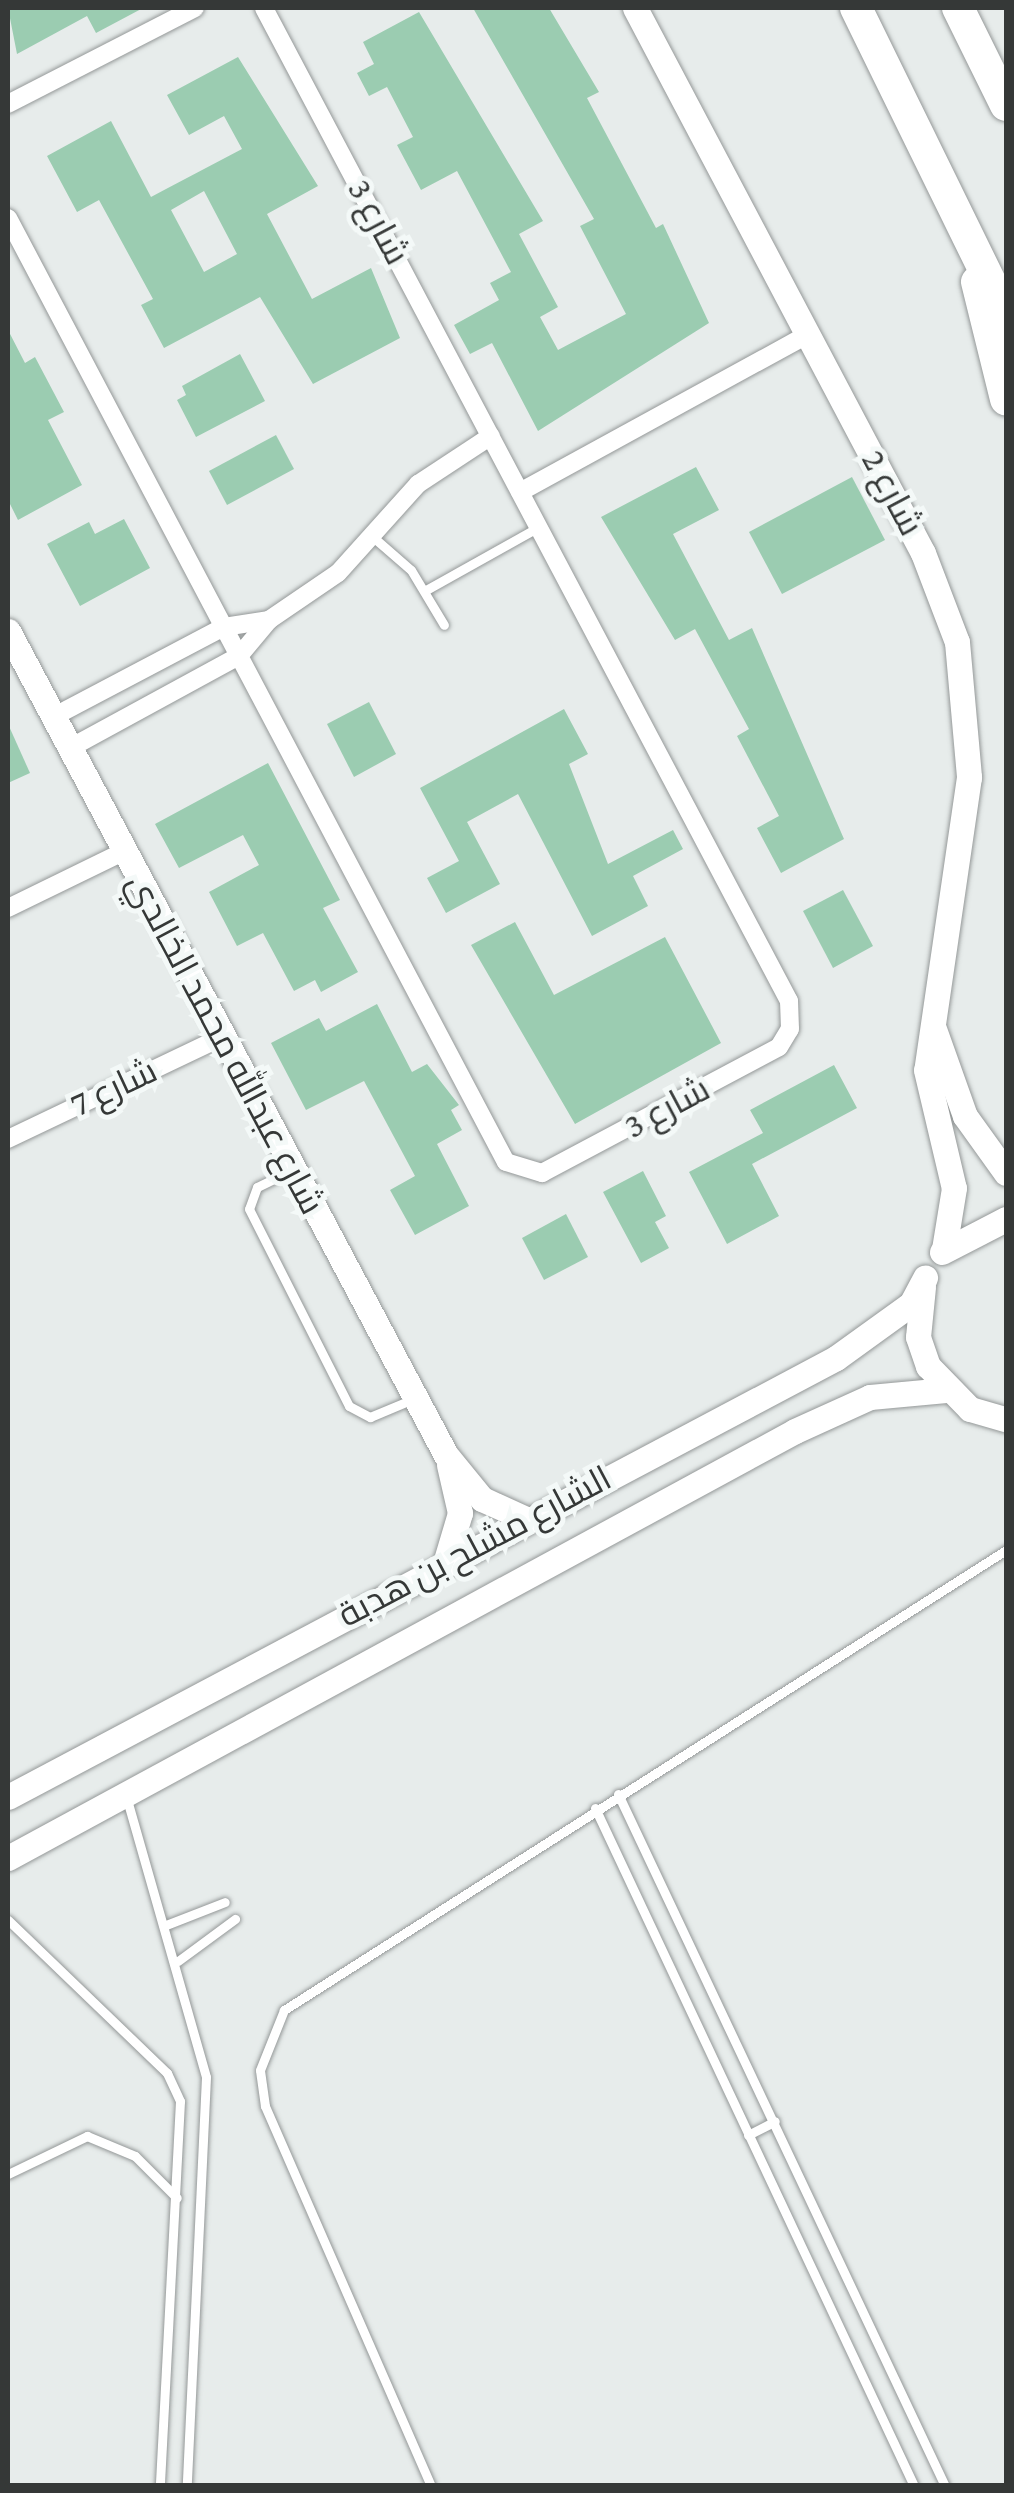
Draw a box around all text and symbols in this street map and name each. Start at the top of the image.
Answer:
street label: شارع 3 [338,172,418,272]
street label: شارع 2 [852,443,932,543]
street label: شارع عبدالله محمد الخالدي [117,867,333,1221]
street label: شارع 7 [64,1050,164,1126]
street label: شارع 3 [617,1068,717,1148]
street label: الشارع مشلح بن هدبة [331,1457,619,1637]

